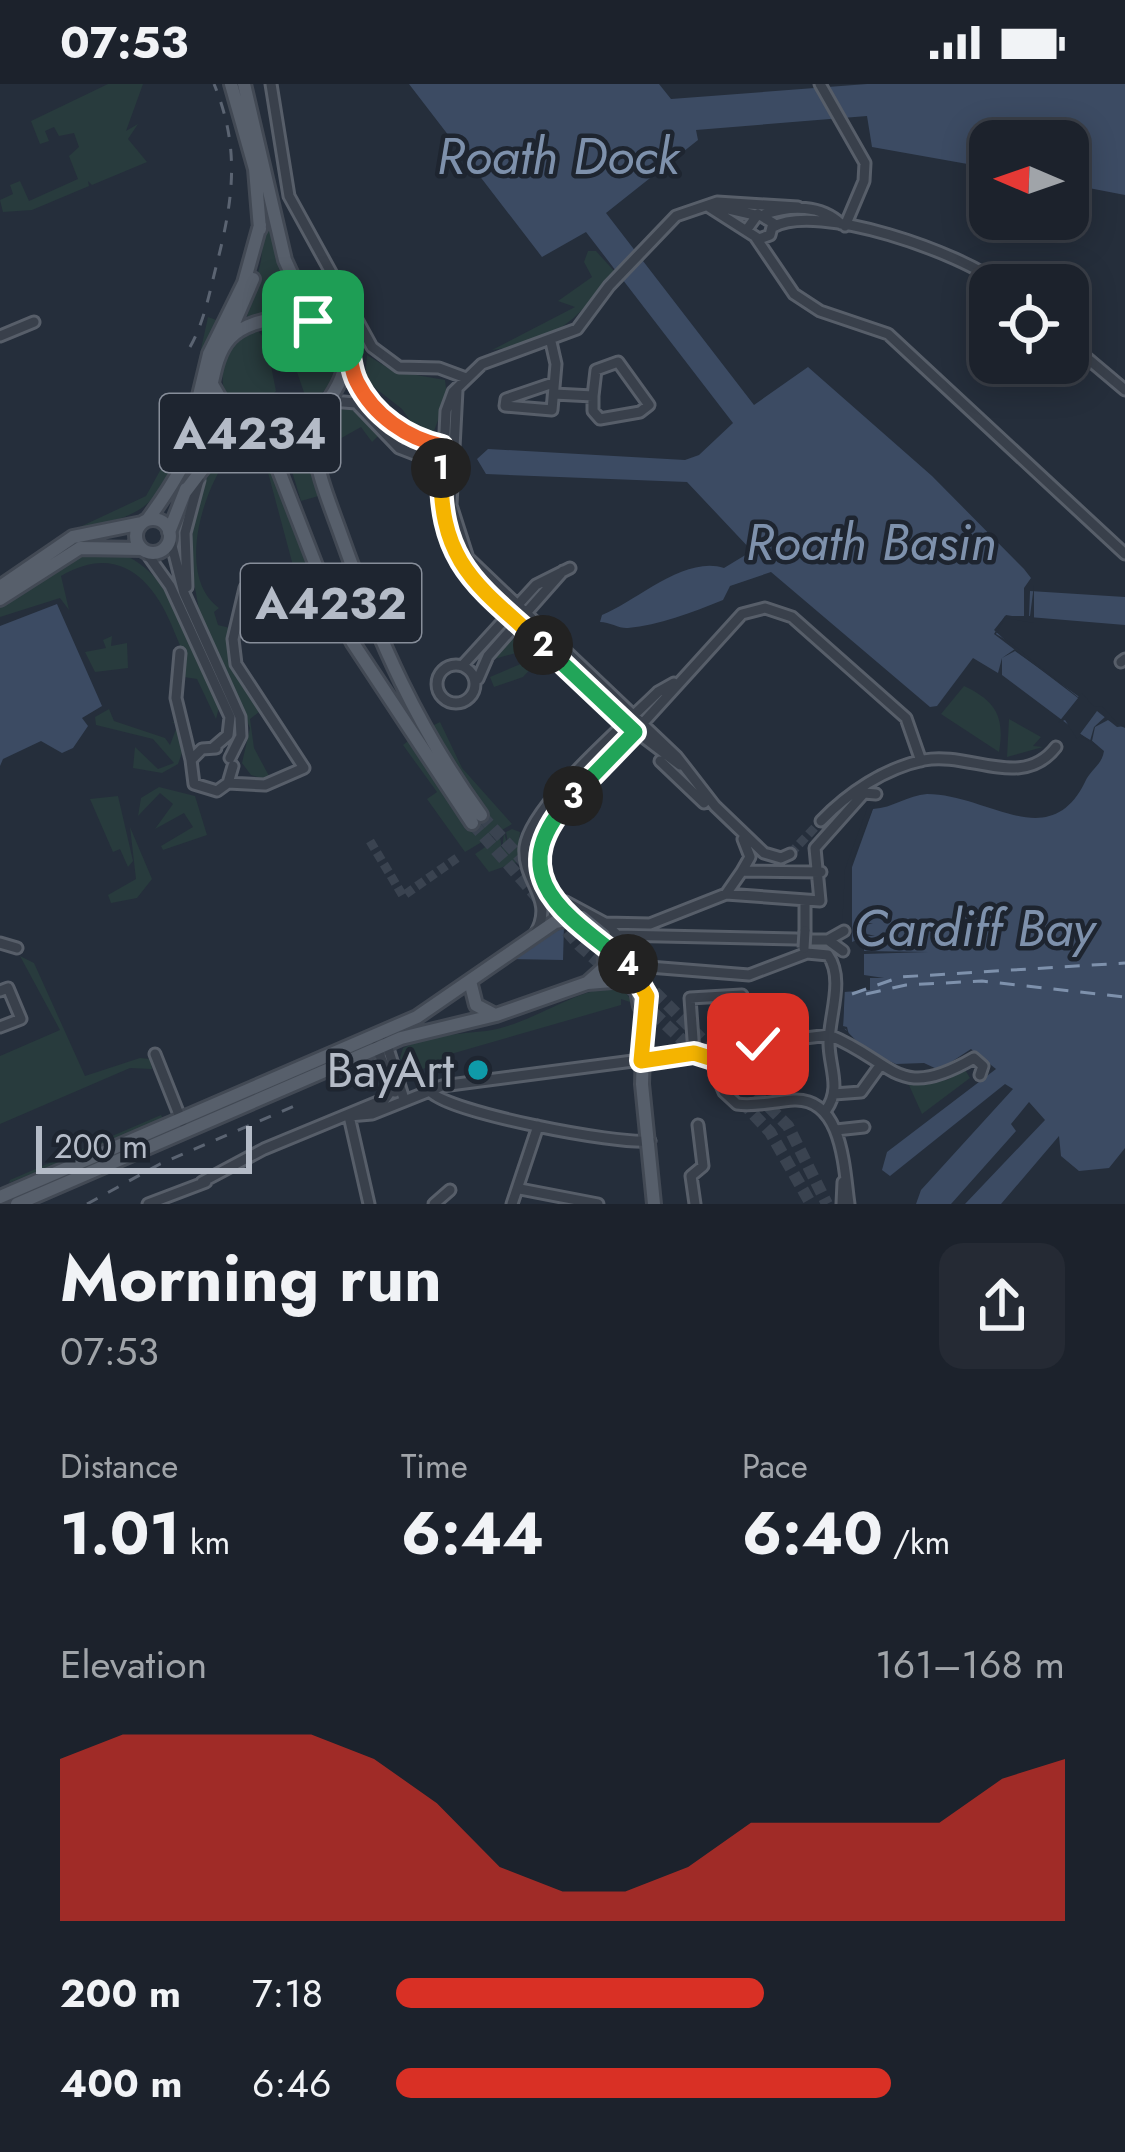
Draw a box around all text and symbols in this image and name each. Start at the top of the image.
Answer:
text: 07:53 [60,10,188,75]
water label: Roath Dock [437,119,681,193]
north arrow [969,120,1089,240]
map controls [969,120,1089,384]
button: locate [969,264,1089,384]
pin [262,270,364,372]
icon: arrive [280,288,346,354]
road number: A4234 [160,394,340,472]
pin: 1 [411,438,471,498]
text: 1 [433,444,449,491]
water label: Roath Basin [746,505,996,579]
road number: A4232 [241,564,421,642]
pin: 2 [513,615,573,675]
text: 2 [532,621,554,668]
pin: 3 [543,766,603,826]
text: 3 [563,772,583,819]
water label: Cardiff Bay [853,891,1098,965]
pin: 4 [598,934,658,994]
text: 4 [616,940,640,987]
pin [707,993,809,1095]
icon: check [725,1011,791,1077]
place label: BayArt [326,1036,454,1105]
marker: BayArt [465,1057,491,1083]
scale bar [36,1120,252,1173]
text: 200 m [54,1123,148,1170]
text: Morning run [60,1230,442,1326]
button: share [939,1243,1065,1369]
text: 07:53 [60,1323,159,1380]
text: Distance [60,1443,178,1490]
text: Time [401,1443,468,1490]
text: Pace [742,1443,808,1490]
text: 1.01 [60,1490,180,1577]
text: 6:44 [401,1490,544,1577]
text: 6:40 [742,1490,883,1577]
text: km [180,1519,230,1566]
text: /km [883,1519,950,1566]
text: Elevation [60,1636,207,1693]
text: 161–168 m [875,1636,1065,1693]
text: 200 m [60,1965,181,2022]
text: 7:18 [252,1965,323,2022]
text: 400 m [60,2055,183,2112]
text: 6:46 [252,2055,331,2112]

